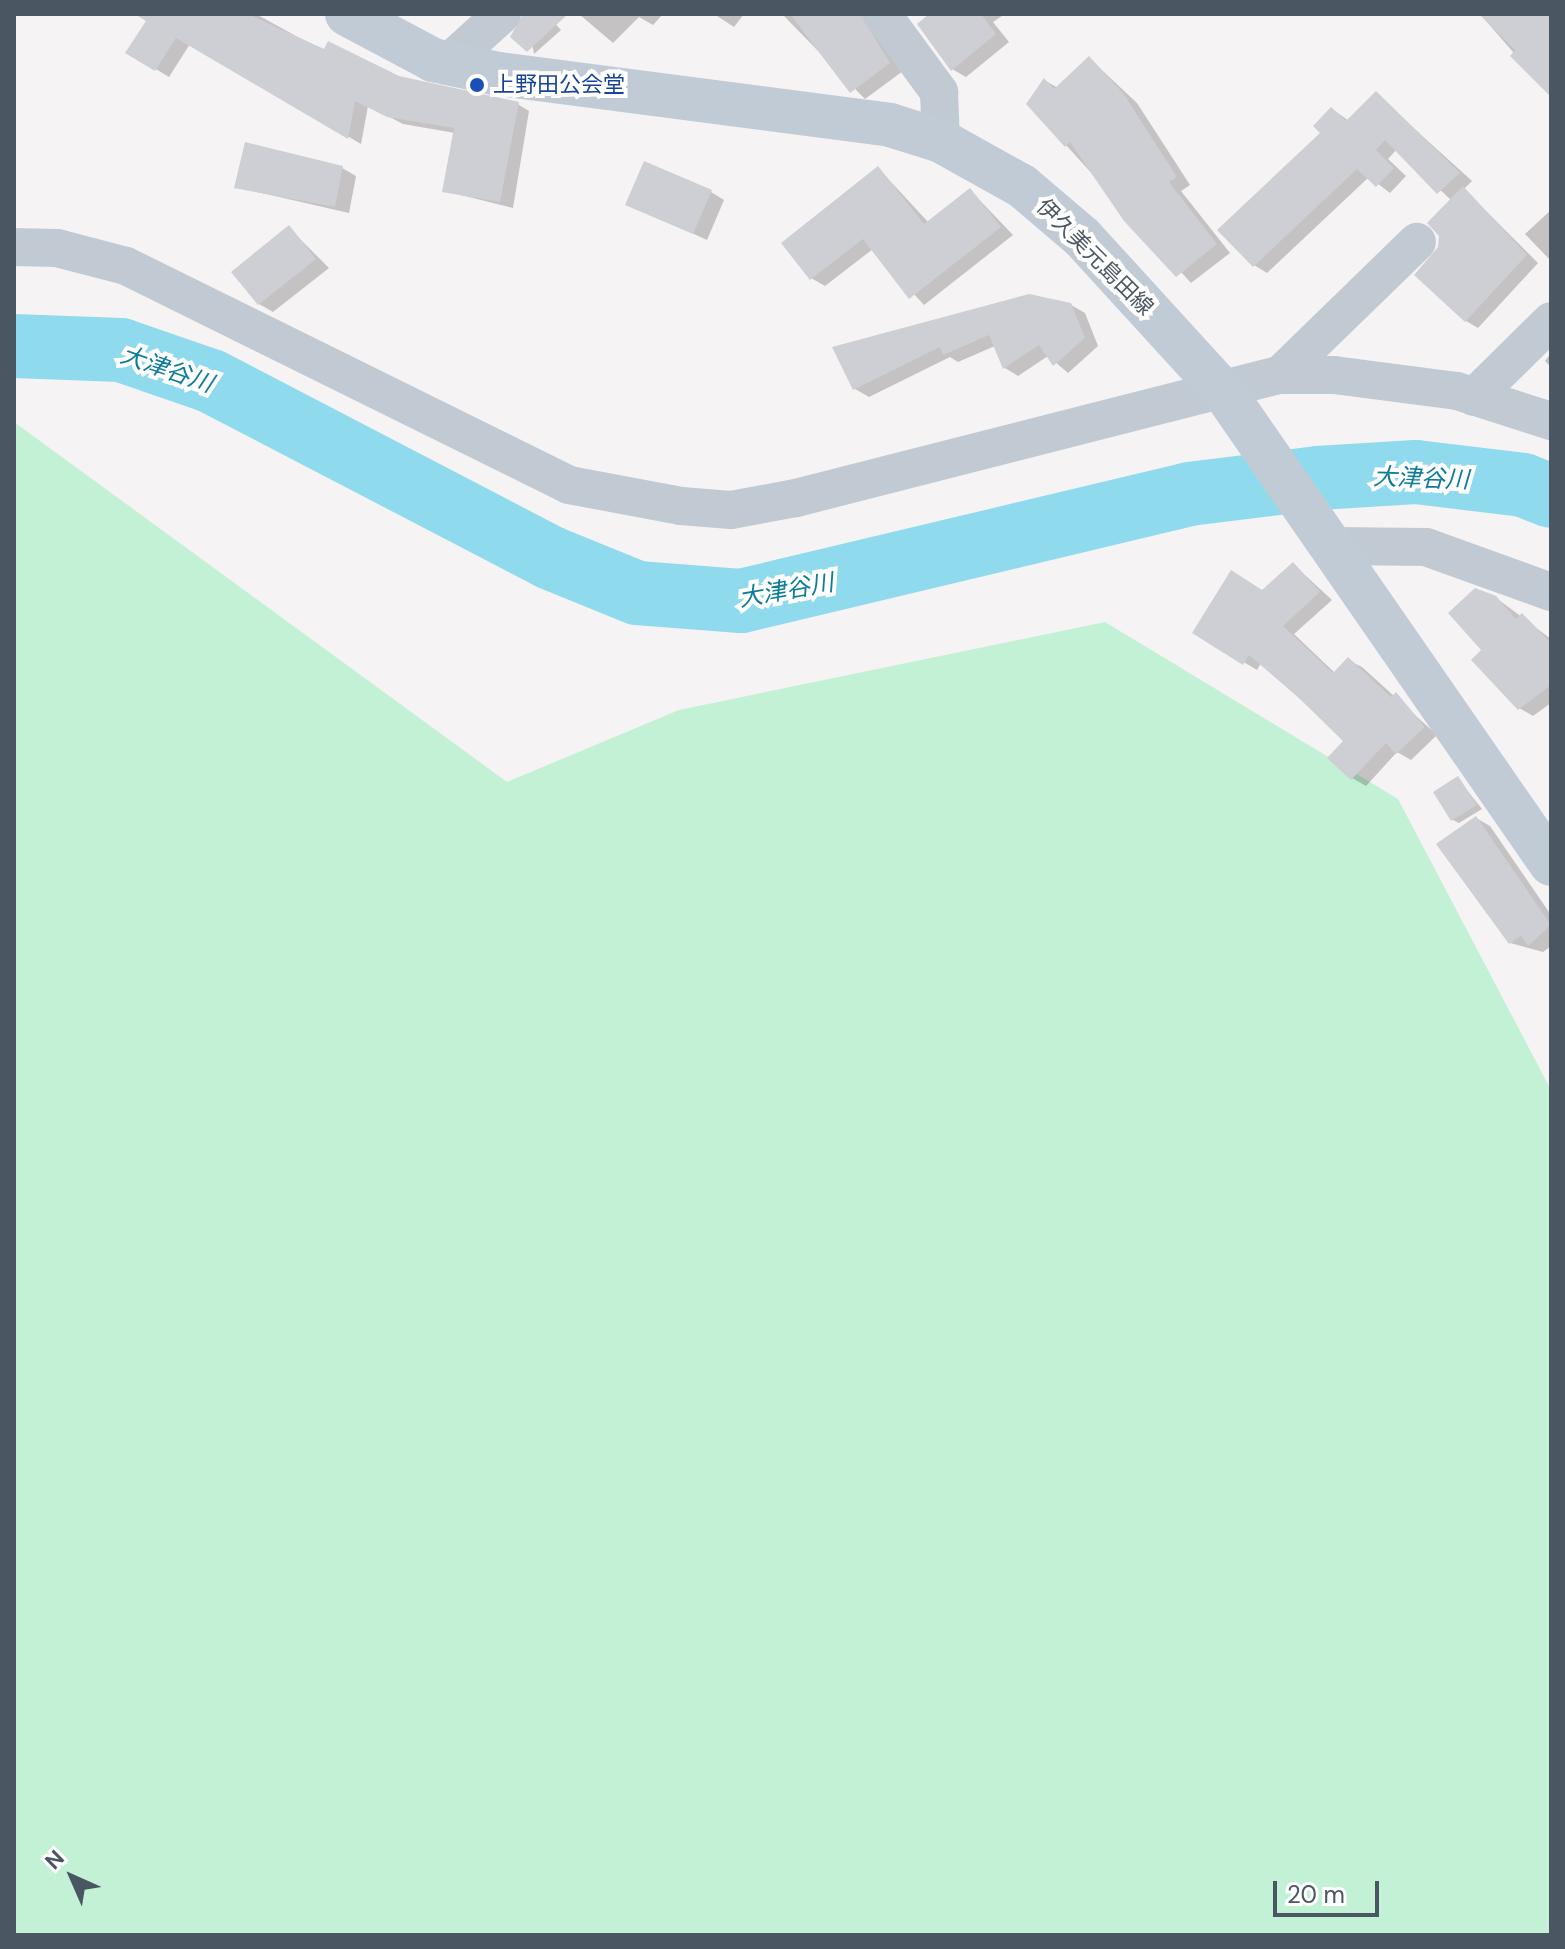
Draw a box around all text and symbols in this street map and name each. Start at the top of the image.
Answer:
place label: 上野田公会堂 [493,72,625,98]
marker: 上野田公会堂 [468,76,486,94]
street label: 伊久美元島田線 [1031,193,1159,321]
water label: 大津谷川 [117,340,217,398]
water label: 大津谷川 [1373,462,1469,494]
water label: 大津谷川 [736,567,836,613]
north arrow [32,1837,112,1917]
text: N [39,1844,71,1876]
scale bar [1277,1865,1383,1915]
text: 20 m [1287,1879,1345,1910]

